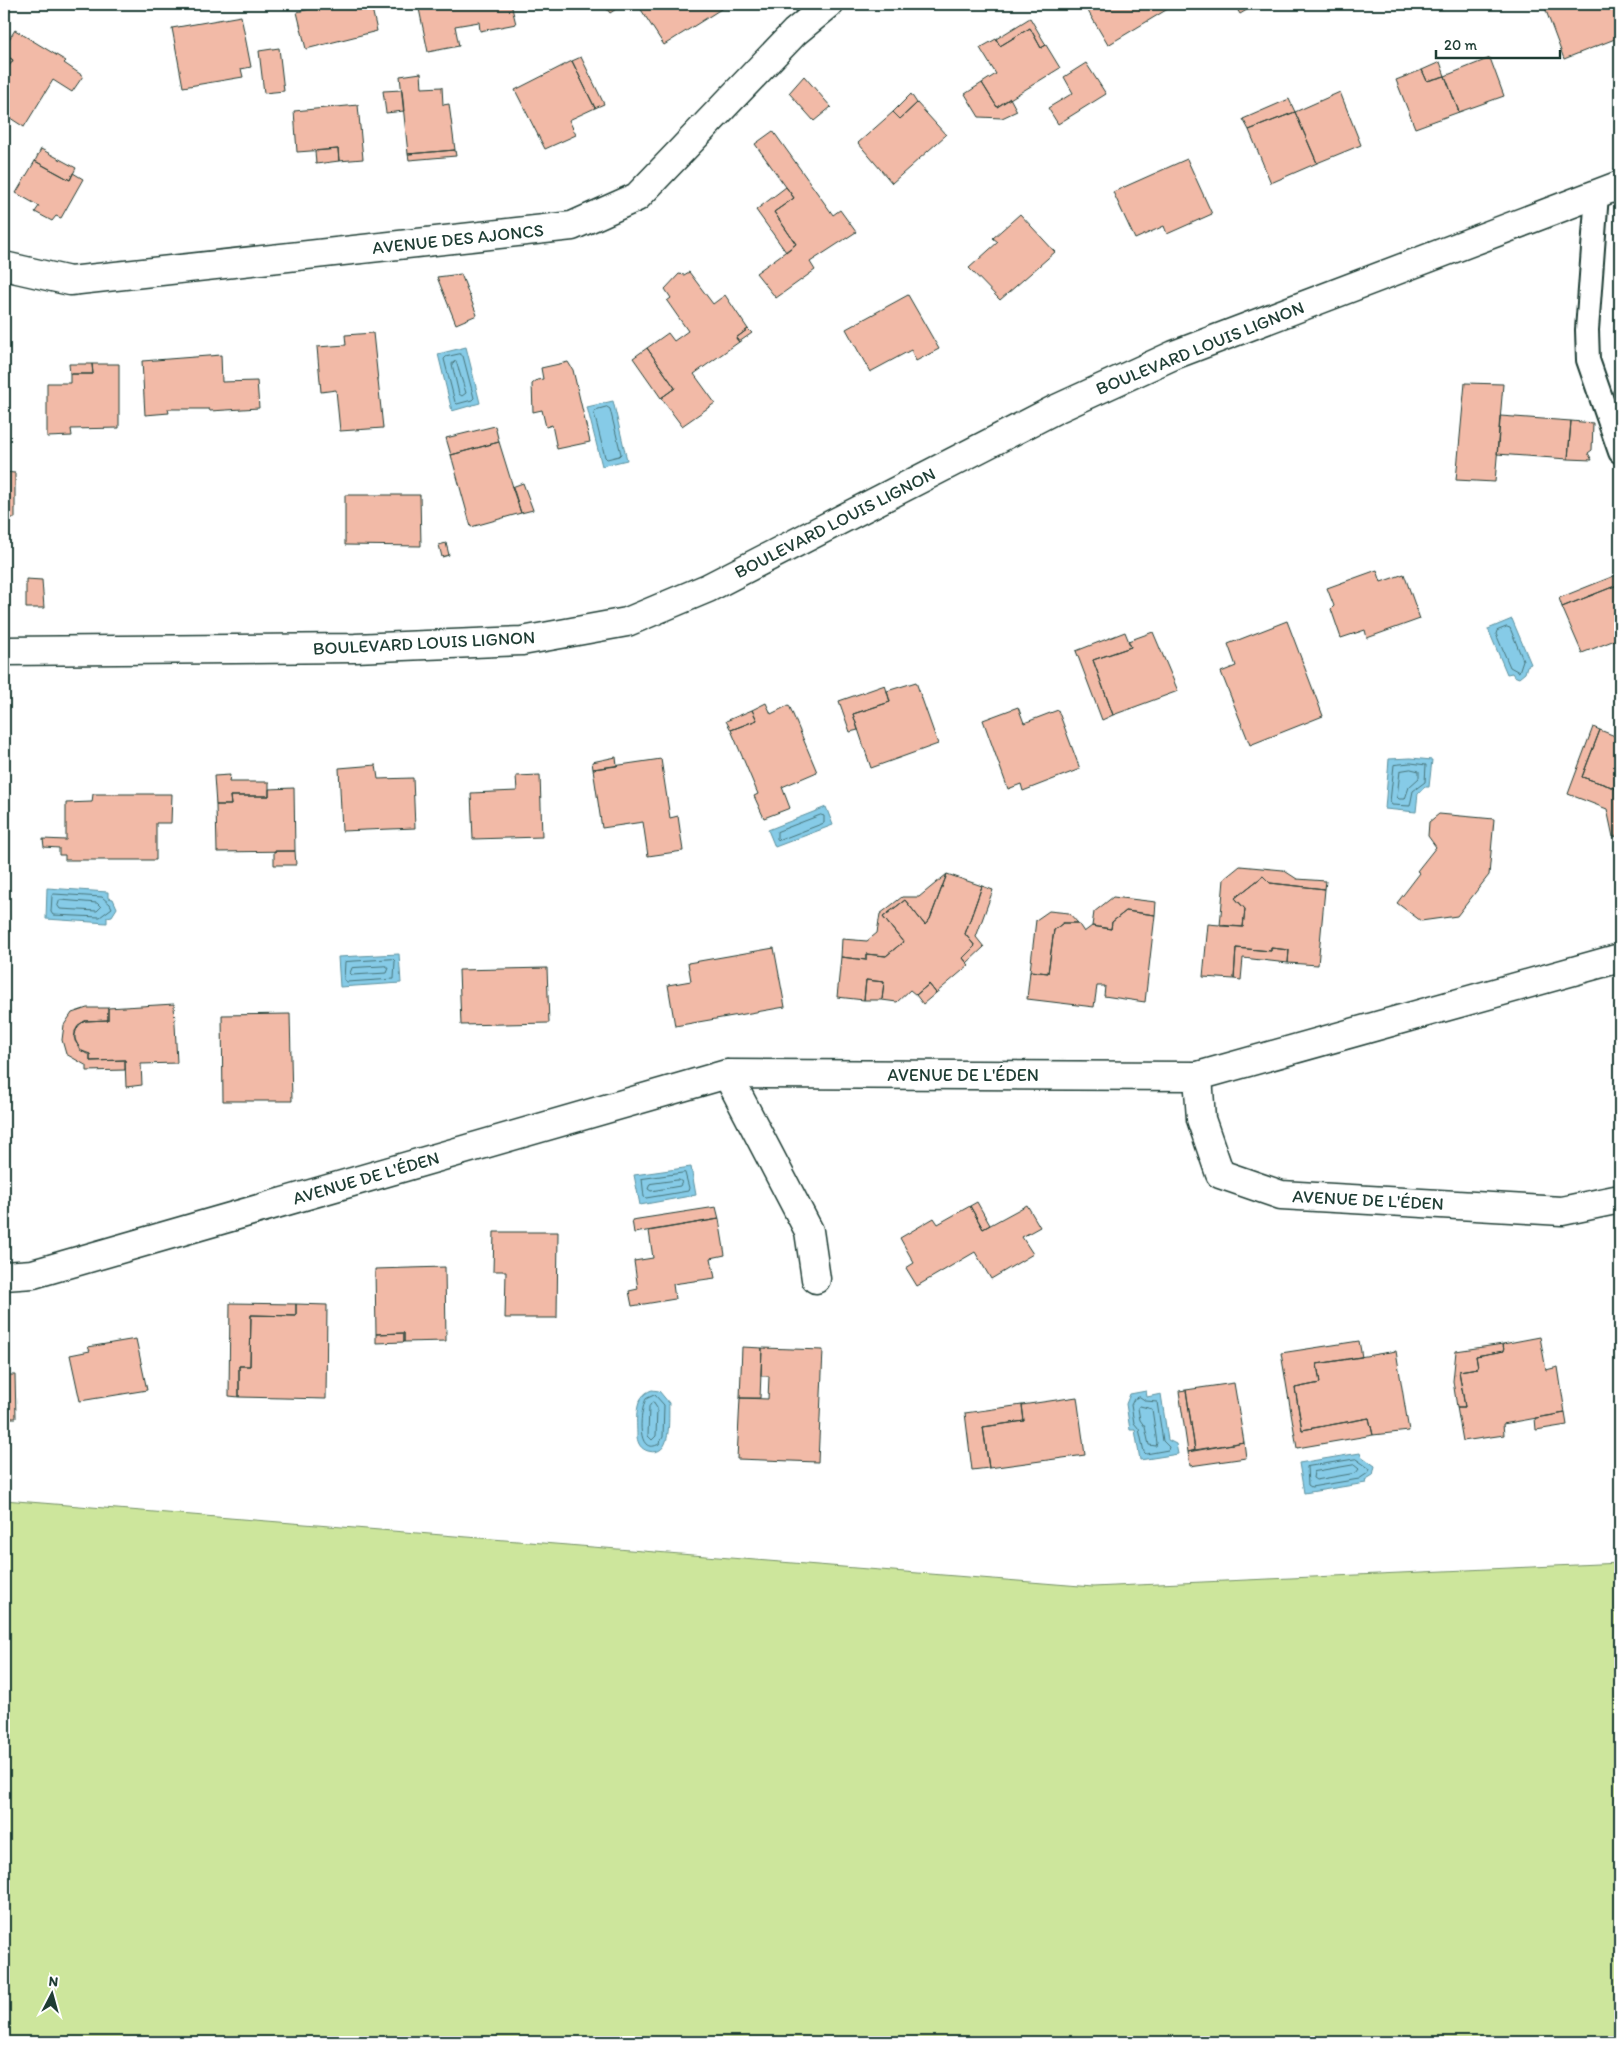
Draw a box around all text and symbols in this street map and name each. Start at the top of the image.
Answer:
scale bar [1436,28,1560,60]
text: 20 m [1444,36,1478,54]
street label: AVENUE DES AJONCS [371,219,545,259]
street label: BOULEVARD LOUIS LIGNON [1093,296,1307,400]
street label: BOULEVARD LOUIS LIGNON [731,463,939,583]
street label: BOULEVARD LOUIS LIGNON [312,626,536,660]
street label: AVENUE DE L'ÉDEN [887,1064,1039,1086]
street label: AVENUE DE L'ÉDEN [290,1147,442,1209]
street label: AVENUE DE L'ÉDEN [1292,1185,1444,1215]
north arrow [28,1968,78,2018]
text: N [48,1973,59,1991]

